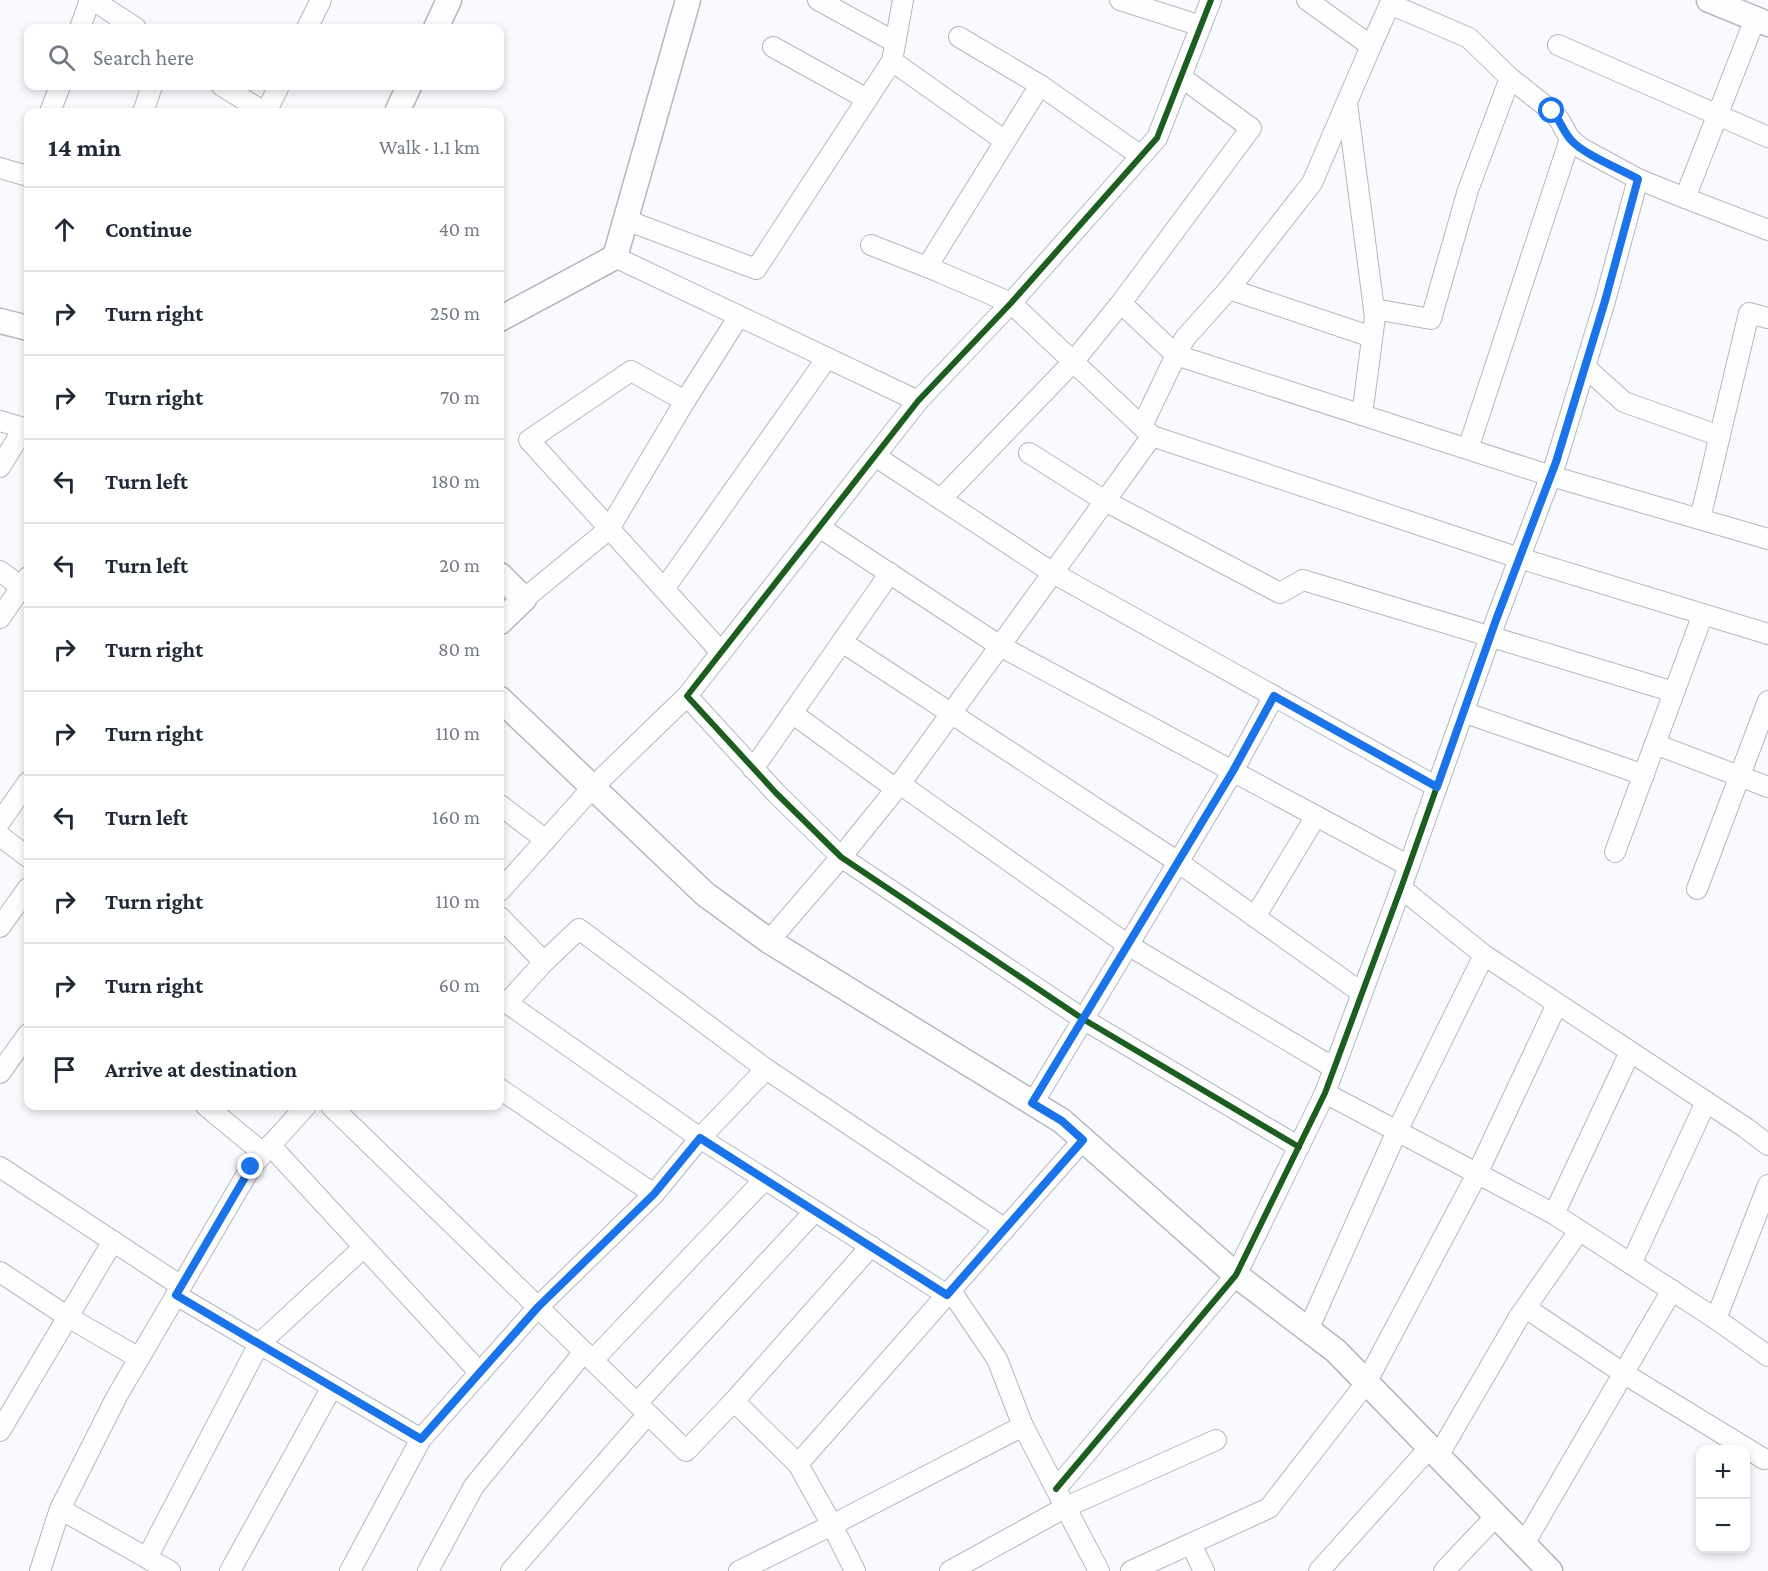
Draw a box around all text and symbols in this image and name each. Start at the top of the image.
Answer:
search box [24,24,504,90]
icon: search [45,41,78,74]
text: Search here [93,45,194,70]
route start [1538,97,1564,123]
text: 14 min [48,133,121,162]
text: Walk · 1.1 km [379,136,480,158]
icon: ahead [48,213,81,246]
text: Continue [105,217,192,242]
text: 40 m [439,218,480,240]
icon: right [48,297,81,330]
text: Turn right [105,301,203,326]
text: 250 m [430,302,480,324]
icon: right [48,381,81,414]
text: Turn right [105,385,203,410]
text: 70 m [440,386,480,408]
icon: left [48,465,81,498]
text: Turn left [105,469,188,494]
text: 180 m [431,470,480,492]
icon: left [48,549,81,582]
text: Turn left [105,553,188,578]
text: 20 m [439,554,480,576]
icon: right [48,633,81,666]
text: Turn right [105,637,203,662]
text: 80 m [438,638,480,660]
icon: right [48,717,81,750]
text: Turn right [105,721,203,746]
text: 110 m [436,722,480,744]
icon: left [48,801,81,834]
text: Turn left [105,805,188,830]
text: 160 m [432,806,480,828]
icon: right [48,885,81,918]
text: Turn right [105,889,203,914]
text: 110 m [436,890,480,912]
icon: right [48,969,81,1002]
text: Turn right [105,973,203,998]
text: 60 m [439,974,480,996]
icon: arrive [48,1053,81,1086]
text: Arrive at destination [105,1057,297,1082]
route end [237,1153,263,1179]
map controls [1696,1445,1750,1553]
button: + [1696,1445,1750,1499]
button: − [1696,1499,1750,1553]

